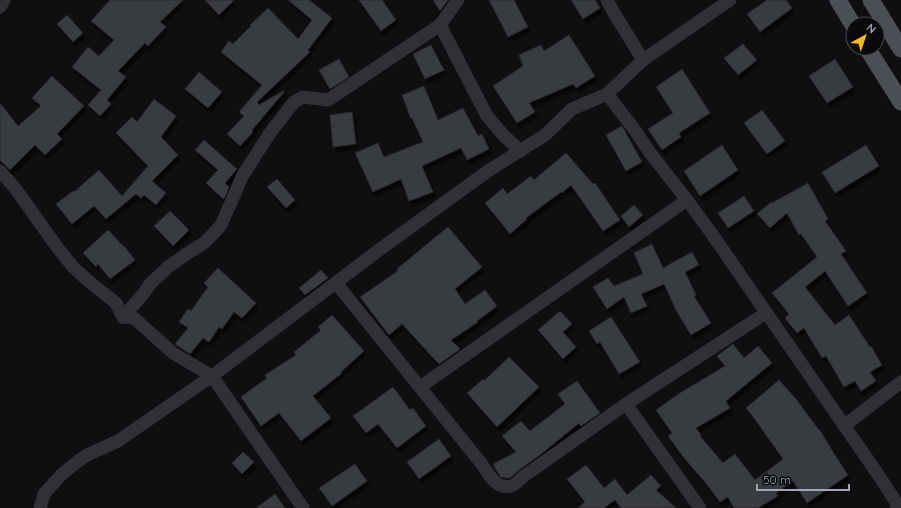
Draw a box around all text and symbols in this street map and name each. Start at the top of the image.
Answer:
north arrow [845,16,885,56]
text: N [864,20,879,36]
scale bar [757,466,849,492]
text: 50 m [763,472,791,487]

